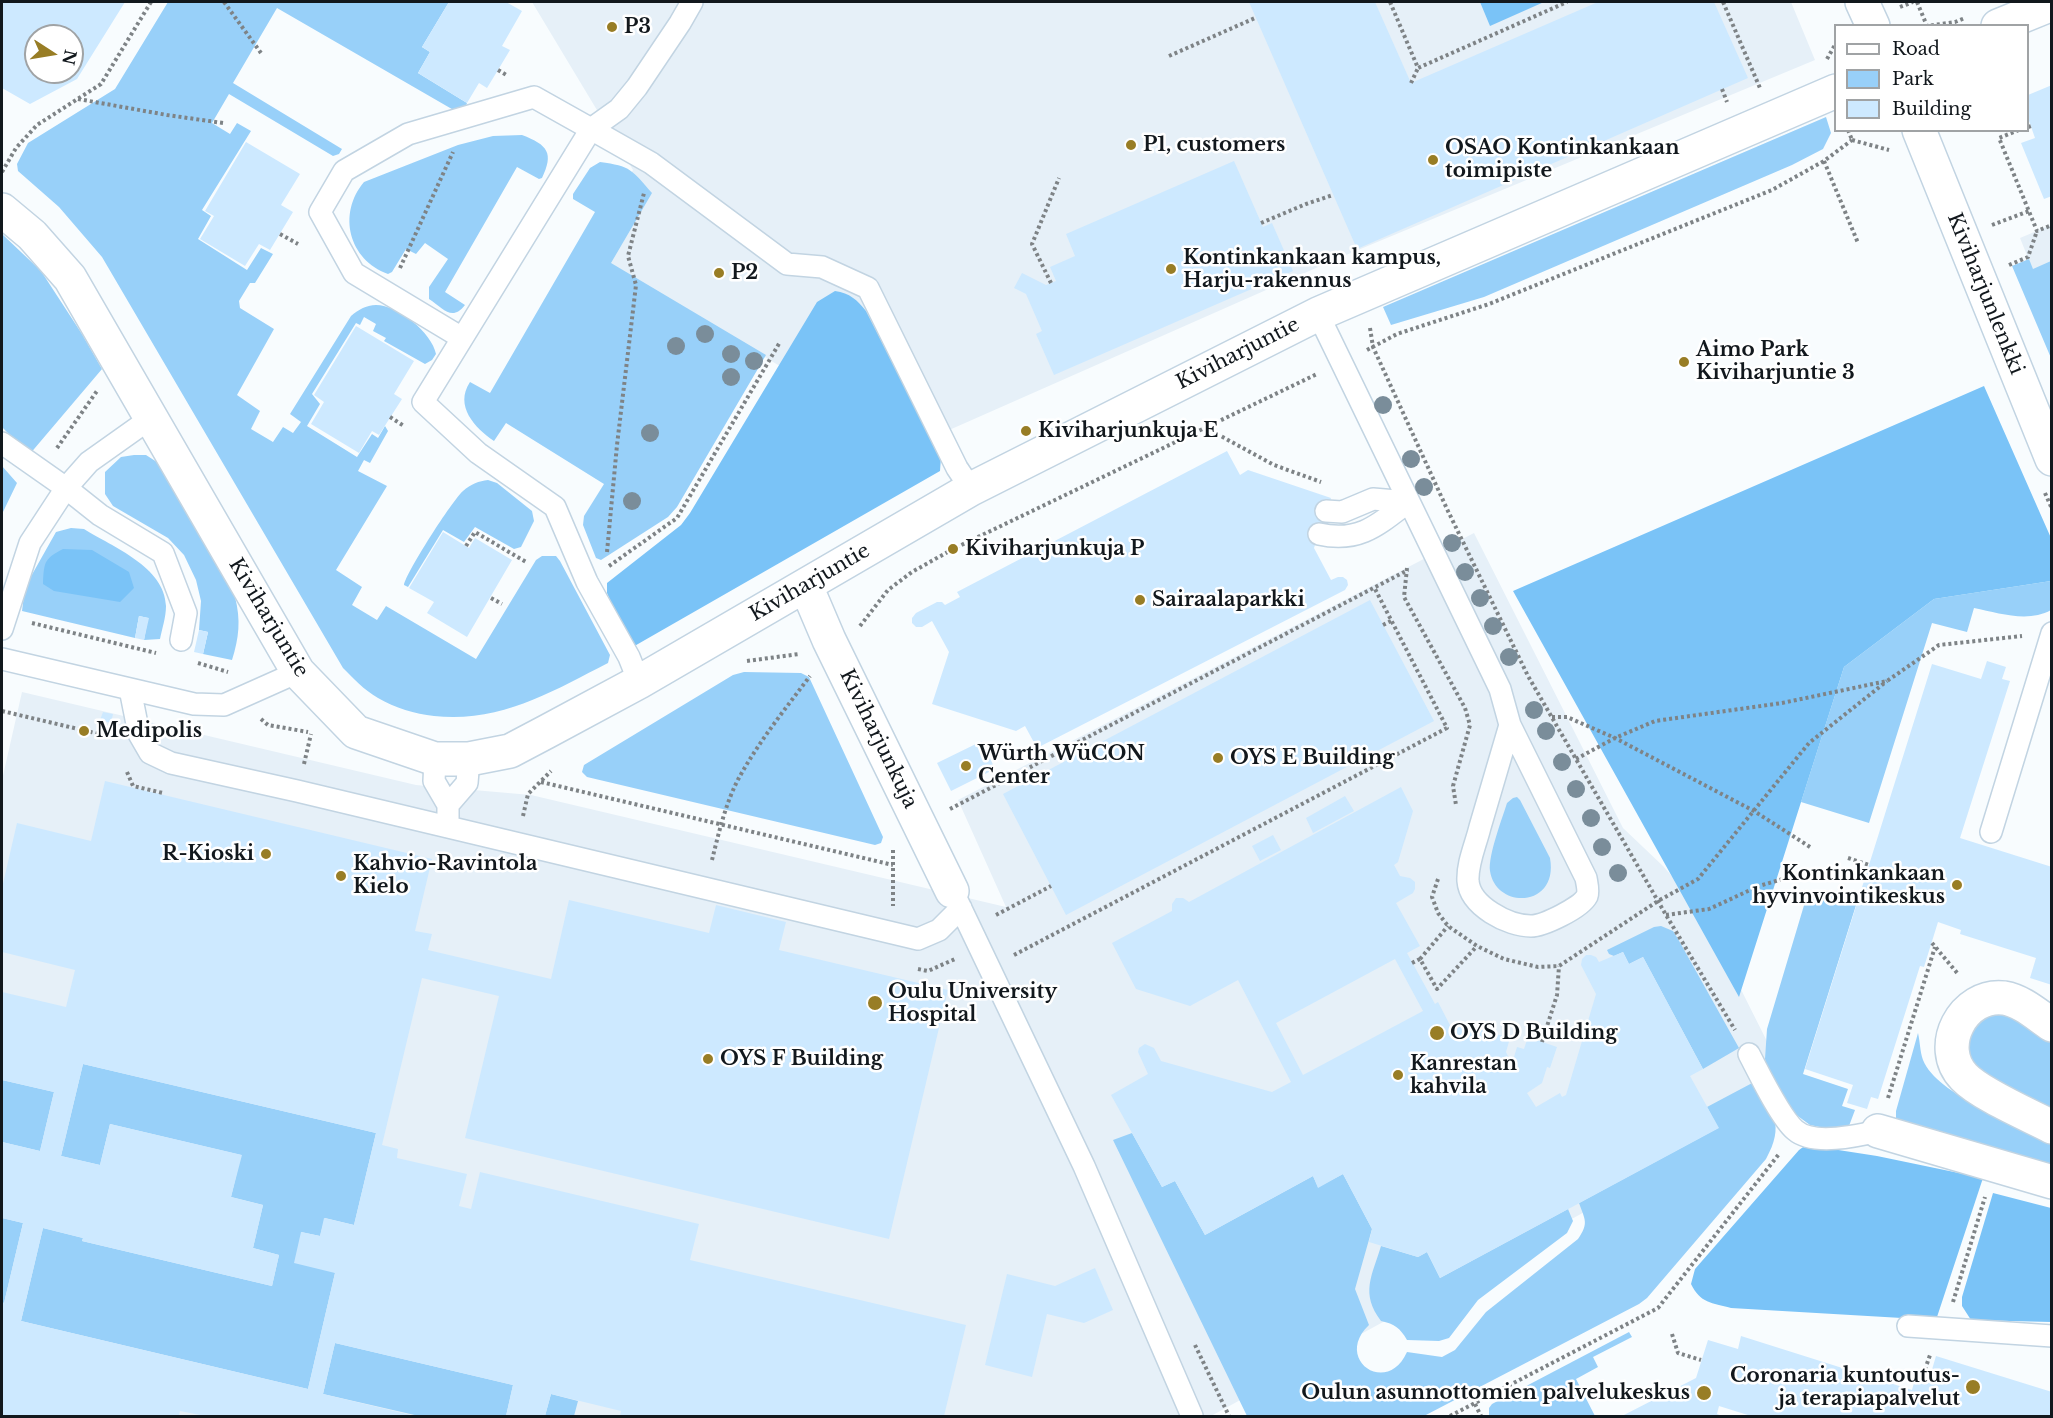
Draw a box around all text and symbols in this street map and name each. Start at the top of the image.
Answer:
place label: P3 [624,15,651,39]
marker: P3 [605,20,619,34]
north arrow [24,24,84,84]
legend [1834,24,2029,132]
text: Road [1892,38,1940,60]
text: N [58,48,81,67]
text: Park [1892,68,1934,90]
text: Building [1892,98,1971,120]
place label: P1, customers [1143,133,1285,157]
place label: OSAO Kontinkankaan toimipiste [1445,136,1680,183]
marker: P1, customers [1124,138,1138,152]
marker: OSAO Kontinkankaan toimipiste [1426,153,1440,167]
street label: Kiviharjunlenkki [1942,210,2028,378]
place label: Kontinkankaan kampus, Harju-rakennus [1183,246,1441,293]
place label: P2 [731,261,758,285]
marker: Kontinkankaan kampus, Harju-rakennus [1164,262,1178,276]
marker: P2 [712,266,726,280]
street label: Kiviharjuntie [1172,313,1304,395]
place label: Aimo Park Kiviharjuntie 3 [1696,338,1855,385]
marker: Aimo Park Kiviharjuntie 3 [1677,355,1691,369]
place label: Kiviharjunkuja E [1038,419,1218,443]
marker: Kiviharjunkuja E [1019,424,1033,438]
place label: Kiviharjunkuja P [965,537,1144,561]
street label: Kiviharjuntie [746,539,874,627]
marker: Kiviharjunkuja P [946,542,960,556]
street label: Kiviharjuntie [223,554,313,682]
place label: Sairaalaparkki [1152,588,1305,612]
marker: Sairaalaparkki [1133,593,1147,607]
street label: Kiviharjunkuja [834,666,922,812]
place label: Medipolis [96,719,202,743]
marker: Medipolis [77,724,91,738]
place label: Würth WüCON Center [978,742,1145,789]
place label: OYS E Building [1230,746,1394,770]
marker: OYS E Building [1211,751,1225,765]
marker: Würth WüCON Center [959,759,973,773]
place label: R-Kioski [162,842,254,866]
marker: R-Kioski [259,847,273,861]
place label: Kahvio-Ravintola Kielo [353,852,537,899]
place label: Kontinkankaan hyvinvointikeskus [1752,862,1945,909]
marker: Kahvio-Ravintola Kielo [334,869,348,883]
marker: Kontinkankaan hyvinvointikeskus [1950,878,1964,892]
place label: Oulu University Hospital [888,980,1057,1027]
marker: Oulu University Hospital [866,994,884,1012]
place label: OYS D Building [1450,1021,1617,1045]
marker: OYS D Building [1428,1024,1446,1042]
place label: OYS F Building [720,1047,883,1071]
marker: OYS F Building [701,1052,715,1066]
place label: Kanrestan kahvila [1410,1052,1517,1099]
marker: Kanrestan kahvila [1391,1068,1405,1082]
place label: Coronaria kuntoutus- ja terapiapalvelut [1730,1364,1960,1411]
marker: Coronaria kuntoutus- ja terapiapalvelut [1964,1378,1982,1396]
place label: Oulun asunnottomien palvelukeskus [1301,1381,1690,1405]
marker: Oulun asunnottomien palvelukeskus [1695,1384,1713,1402]

